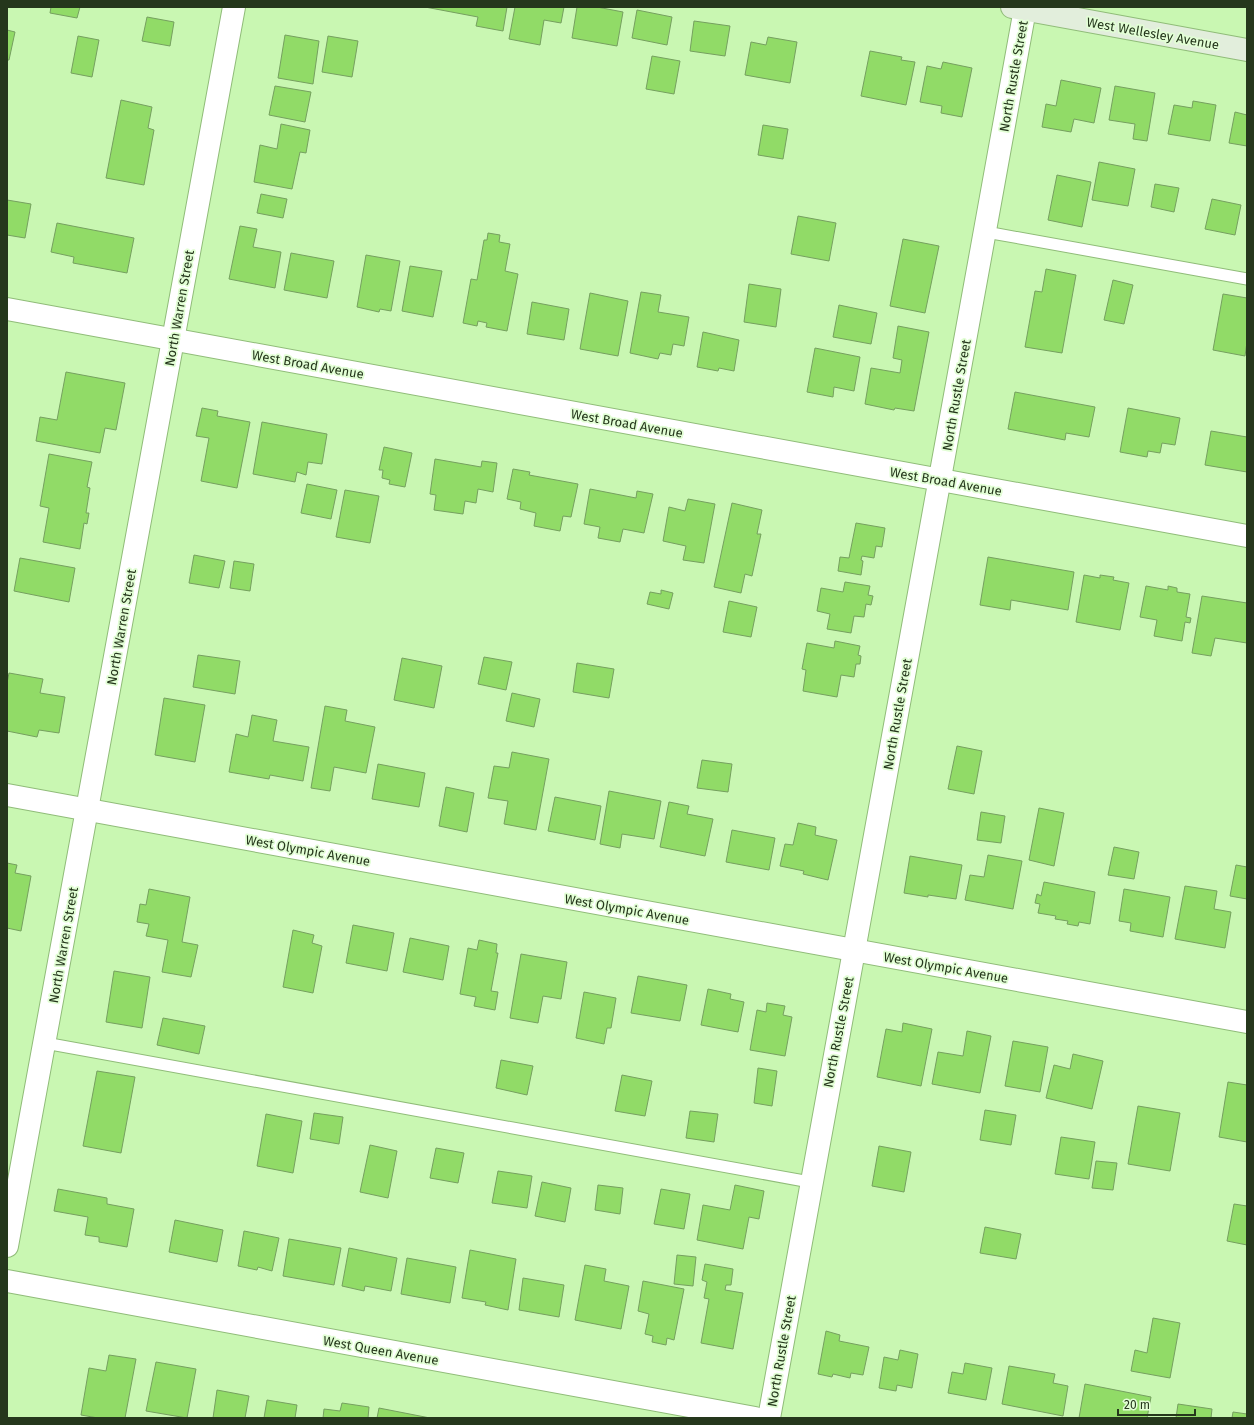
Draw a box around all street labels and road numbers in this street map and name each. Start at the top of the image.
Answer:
street label: West Wellesley Avenue [1086,14,1220,53]
street label: North Rustle Street [996,19,1031,133]
street label: North Warren Street [162,249,197,367]
street label: North Rustle Street [939,338,974,452]
street label: West Broad Avenue [251,347,365,382]
street label: West Broad Avenue [570,406,684,441]
street label: West Broad Avenue [889,464,1003,499]
street label: North Warren Street [104,568,139,686]
street label: North Rustle Street [880,657,915,771]
street label: West Olympic Avenue [244,832,371,869]
street label: North Warren Street [46,886,81,1004]
street label: West Olympic Avenue [563,891,690,928]
street label: West Olympic Avenue [882,949,1009,986]
street label: North Rustle Street [820,975,857,1089]
street label: North Rustle Street [764,1294,799,1408]
street label: West Queen Avenue [322,1333,440,1368]

